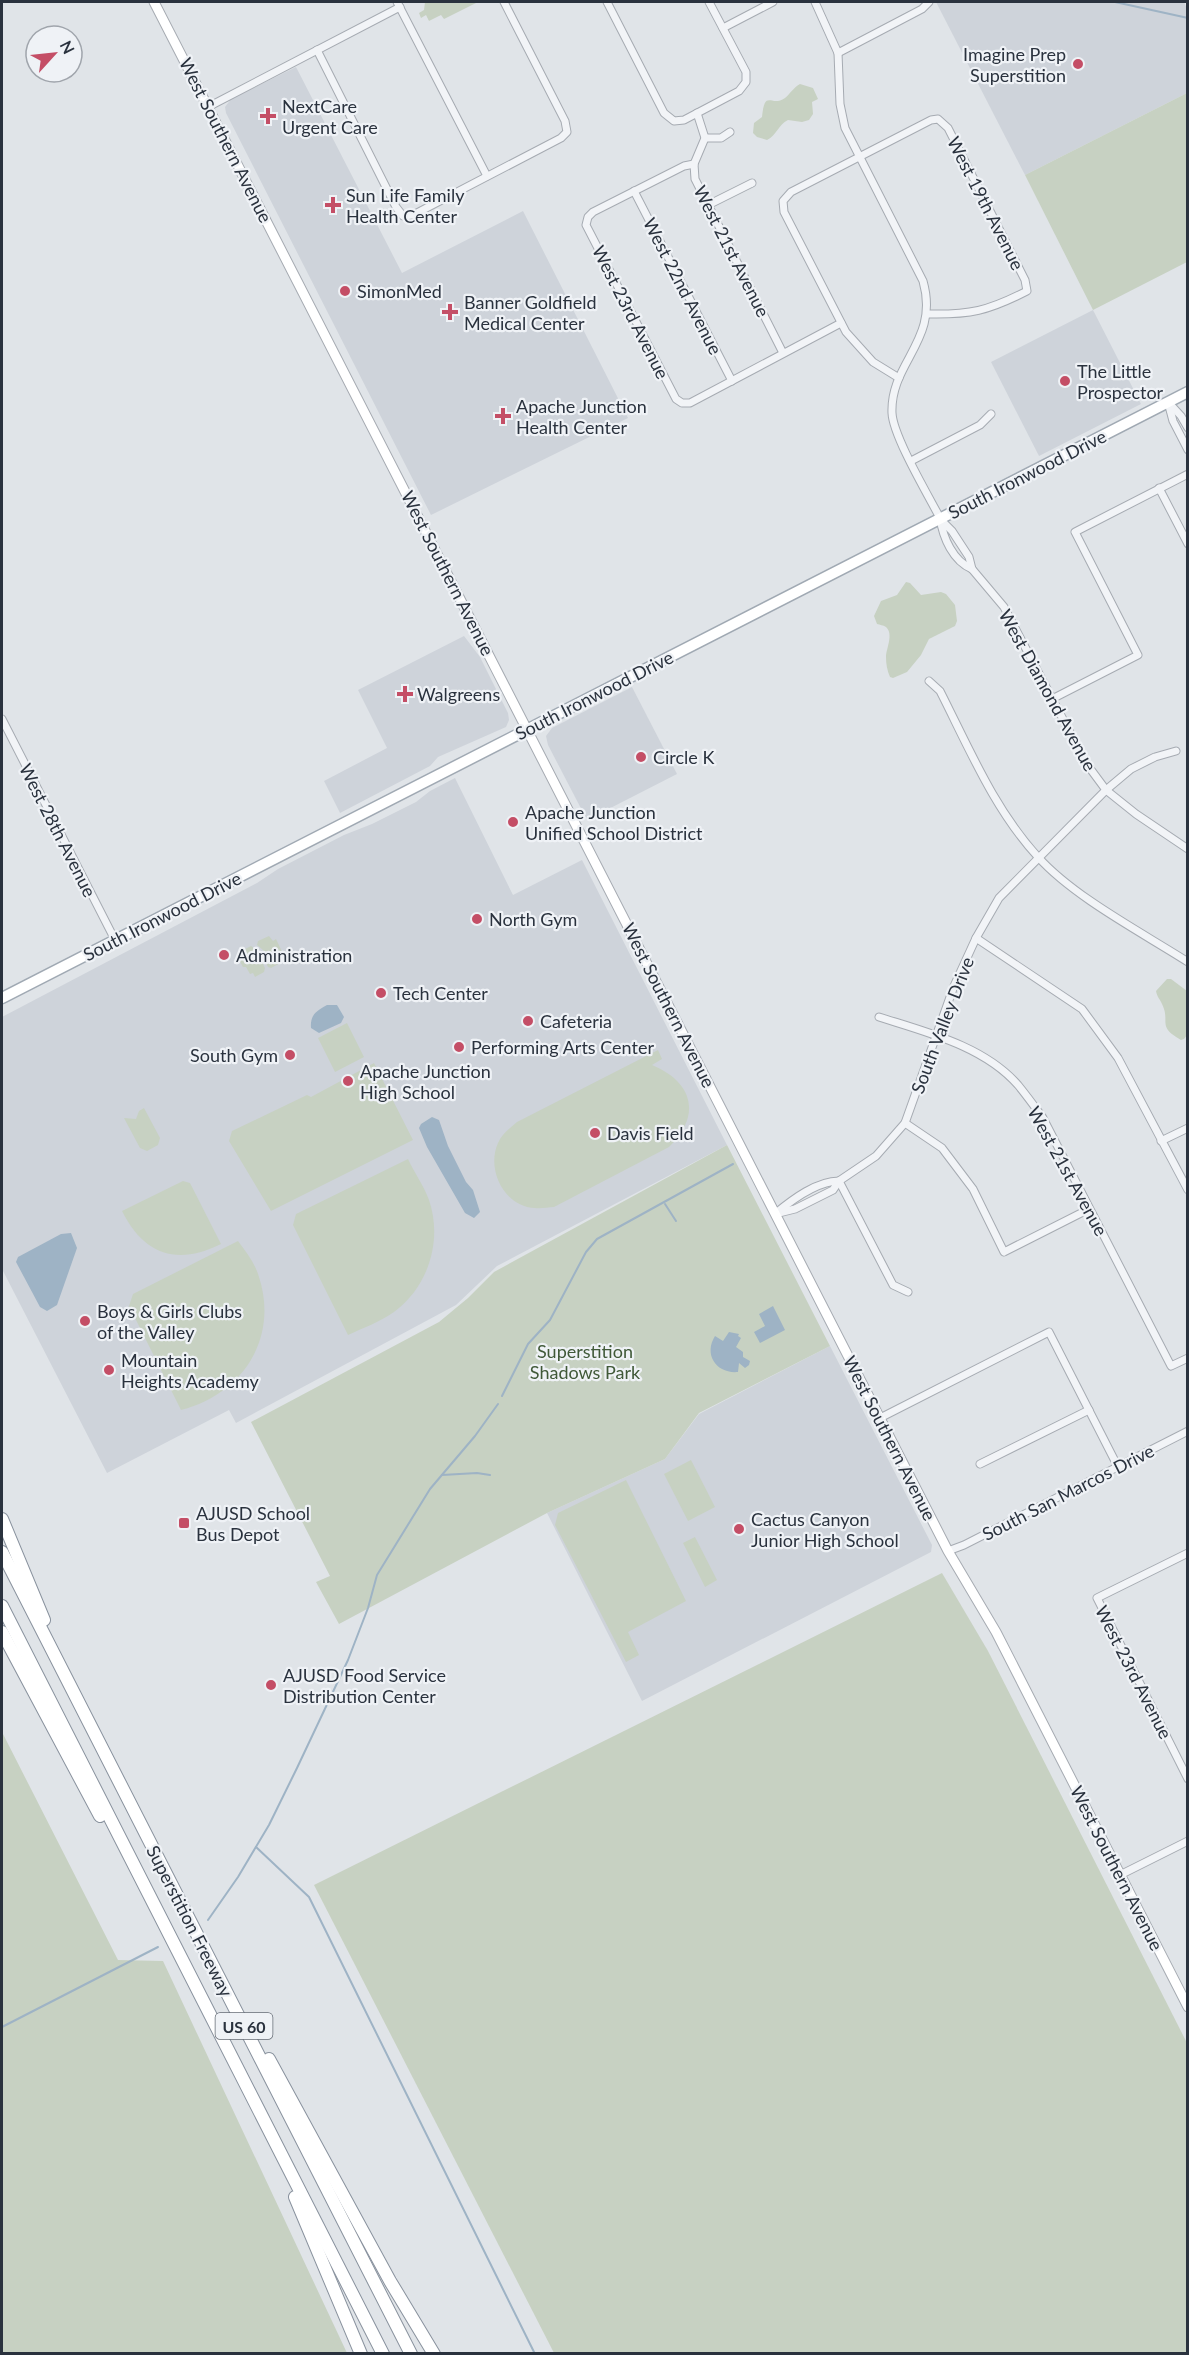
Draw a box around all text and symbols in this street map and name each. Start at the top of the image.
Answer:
north arrow [24,24,84,84]
text: N [57,37,79,57]
place label: Imagine Prep Superstition [963,43,1066,86]
street label: West Southern Avenue [175,54,277,226]
marker: Imagine Prep Superstition [1071,57,1085,71]
place label: NextCare Urgent Care [282,95,378,138]
marker: NextCare Urgent Care [259,107,277,125]
street label: West 19th Avenue [943,133,1029,273]
street label: West 21st Avenue [689,182,775,320]
place label: Sun Life Family Health Center [346,184,465,227]
marker: Sun Life Family Health Center [324,196,342,214]
street label: West 22nd Avenue [639,214,727,358]
street label: West 23rd Avenue [588,242,674,382]
place label: SimonMed [357,280,442,302]
marker: SimonMed [338,284,352,298]
place label: Banner Goldfield Medical Center [464,291,597,334]
marker: Banner Goldfield Medical Center [441,303,459,321]
place label: The Little Prospector [1077,360,1164,403]
marker: The Little Prospector [1058,374,1072,388]
place label: Apache Junction Health Center [516,395,647,438]
marker: Apache Junction Health Center [494,407,512,425]
street label: South Ironwood Drive [944,425,1110,523]
street label: West Southern Avenue [397,487,499,659]
street label: West Diamond Avenue [994,605,1102,775]
street label: South Ironwood Drive [511,646,677,744]
place label: Walgreens [417,683,500,705]
marker: Walgreens [398,687,412,701]
place label: Circle K [653,746,714,768]
marker: Circle K [634,750,648,764]
street label: West 28th Avenue [15,760,101,900]
place label: Apache Junction Unified School District [525,801,703,844]
marker: Apache Junction Unified School District [506,815,520,829]
street label: South Ironwood Drive [79,867,245,965]
place label: North Gym [489,908,577,930]
marker: North Gym [470,912,484,926]
street label: West Southern Avenue [618,919,720,1091]
place label: Administration [236,944,352,966]
marker: Administration [217,948,231,962]
street label: South Valley Drive [906,954,978,1096]
place label: Tech Center [393,982,488,1004]
marker: Tech Center [374,986,388,1000]
place label: Cafeteria [540,1010,612,1032]
marker: Cafeteria [521,1014,535,1028]
place label: Performing Arts Center [471,1036,654,1058]
marker: Performing Arts Center [452,1040,466,1054]
place label: South Gym [190,1044,278,1066]
marker: South Gym [283,1048,297,1062]
place label: Apache Junction High School [360,1060,491,1103]
marker: Apache Junction High School [341,1074,355,1088]
street label: West 21st Avenue [1023,1102,1113,1240]
place label: Davis Field [607,1122,694,1144]
marker: Davis Field [588,1126,602,1140]
place label: Boys & Girls Clubs of the Valley [97,1300,242,1343]
marker: Boys & Girls Clubs of the Valley [78,1314,92,1328]
park label: Superstition Shadows Park [530,1340,641,1383]
place label: Mountain Heights Academy [121,1349,259,1392]
street label: West Southern Avenue [839,1352,941,1524]
marker: Mountain Heights Academy [102,1363,116,1377]
street label: South San Marcos Drive [978,1439,1158,1545]
place label: AJUSD School Bus Depot [196,1502,310,1545]
place label: Cactus Canyon Junior High School [751,1508,899,1551]
marker: AJUSD School Bus Depot [177,1516,191,1530]
marker: Cactus Canyon Junior High School [732,1522,746,1536]
street label: West 23rd Avenue [1091,1602,1177,1742]
place label: AJUSD Food Service Distribution Center [283,1664,446,1707]
marker: AJUSD Food Service Distribution Center [264,1678,278,1692]
street label: West Southern Avenue [1066,1782,1168,1954]
street label: Superstition Freeway [142,1842,238,2001]
road number: US 60 [216,2013,272,2039]

